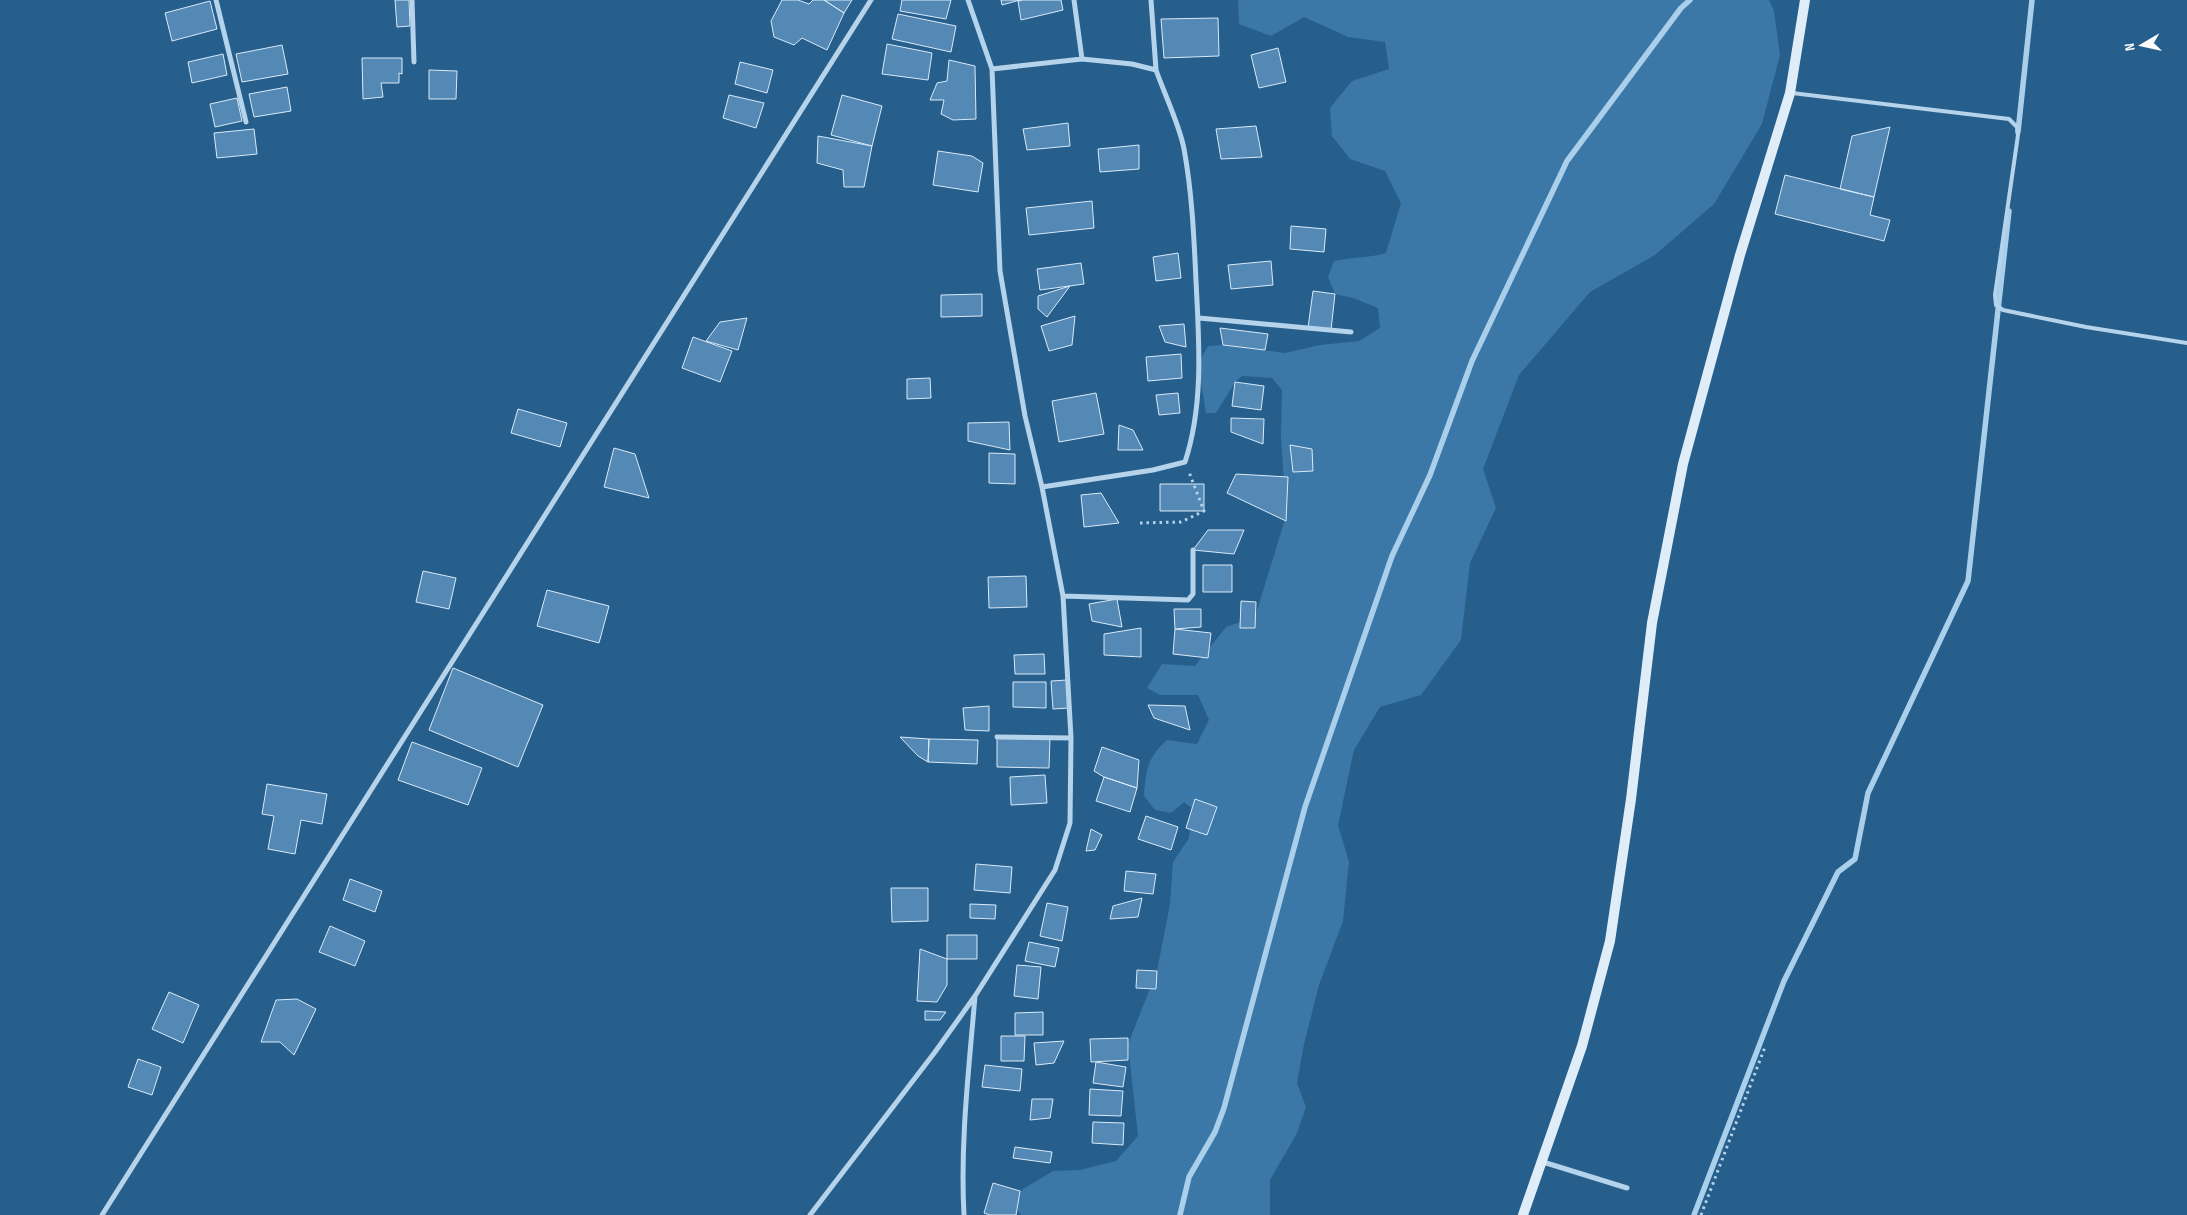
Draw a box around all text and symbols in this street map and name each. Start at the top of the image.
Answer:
north arrow [2117,20,2167,70]
text: N [2121,42,2139,52]

